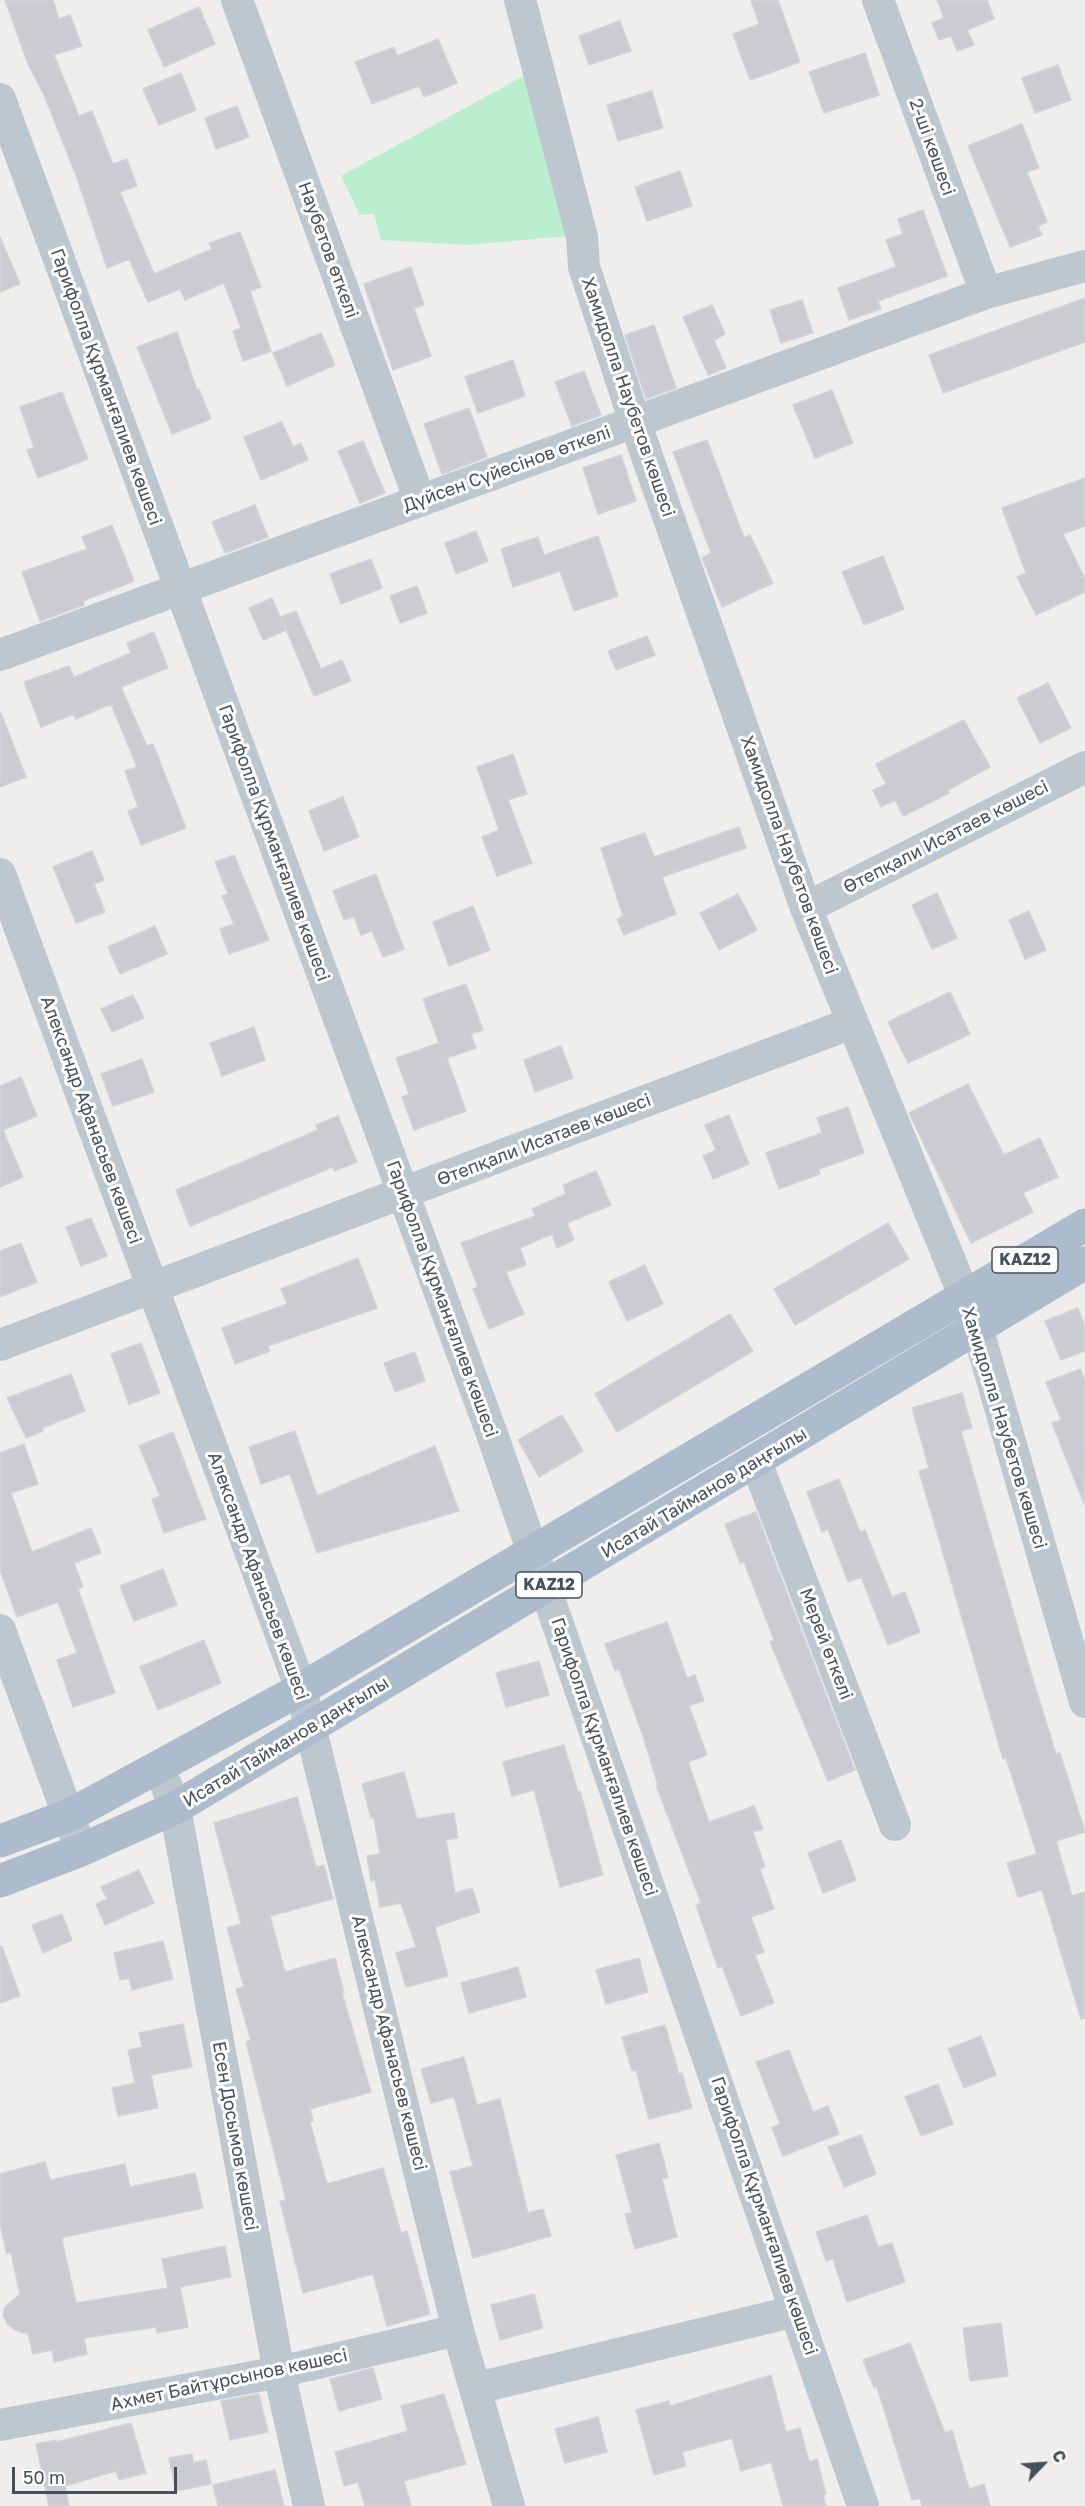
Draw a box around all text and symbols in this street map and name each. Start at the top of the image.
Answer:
street label: 2-ші көшесі [904,96,960,198]
street label: Наубетов өткелі [293,179,363,321]
street label: Гарифолла Құрманғалиев көшесі [46,246,166,528]
street label: Хамидолла Наубетов көшесі [577,274,679,520]
street label: Дүйсен Сүйесінов өткелі [400,421,614,517]
street label: Гарифолла Құрманғалиев көшесі [214,702,334,984]
street label: Хамидолла Наубетов көшесі [736,733,842,977]
street label: Өтепқали Исатаев көшесі [840,776,1052,898]
street label: Александр Афанасьев көшесі [36,993,146,1247]
street label: Өтепқали Исатаев көшесі [434,1089,654,1191]
street label: Гарифолла Құрманғалиев көшесі [382,1158,502,1440]
road number: KAZ12 [992,1247,1058,1273]
street label: Хамидолла Наубетов көшесі [957,1304,1051,1552]
street label: Исатай Тайманов даңғылы [597,1423,811,1563]
street label: Александр Афанасьев көшесі [203,1449,313,1703]
road number: KAZ12 [516,1572,582,1598]
street label: Мерей өткелі [795,1585,857,1703]
street label: Гарифолла Құрманғалиев көшесі [546,1615,662,1899]
street label: Исатай Тайманов даңғылы [179,1672,393,1812]
street label: Александр Афанасьев көшесі [347,1913,431,2173]
street label: Есен Досымов көшесі [208,2040,262,2232]
street label: Гарифолла Құрманғалиев көшесі [706,2074,822,2358]
street label: Ахмет Байтұрсынов көшесі [109,2344,349,2416]
north arrow [1013,2434,1073,2494]
text: С [1048,2447,1071,2466]
scale bar [15,2455,180,2493]
text: 50 m [23,2466,65,2488]

